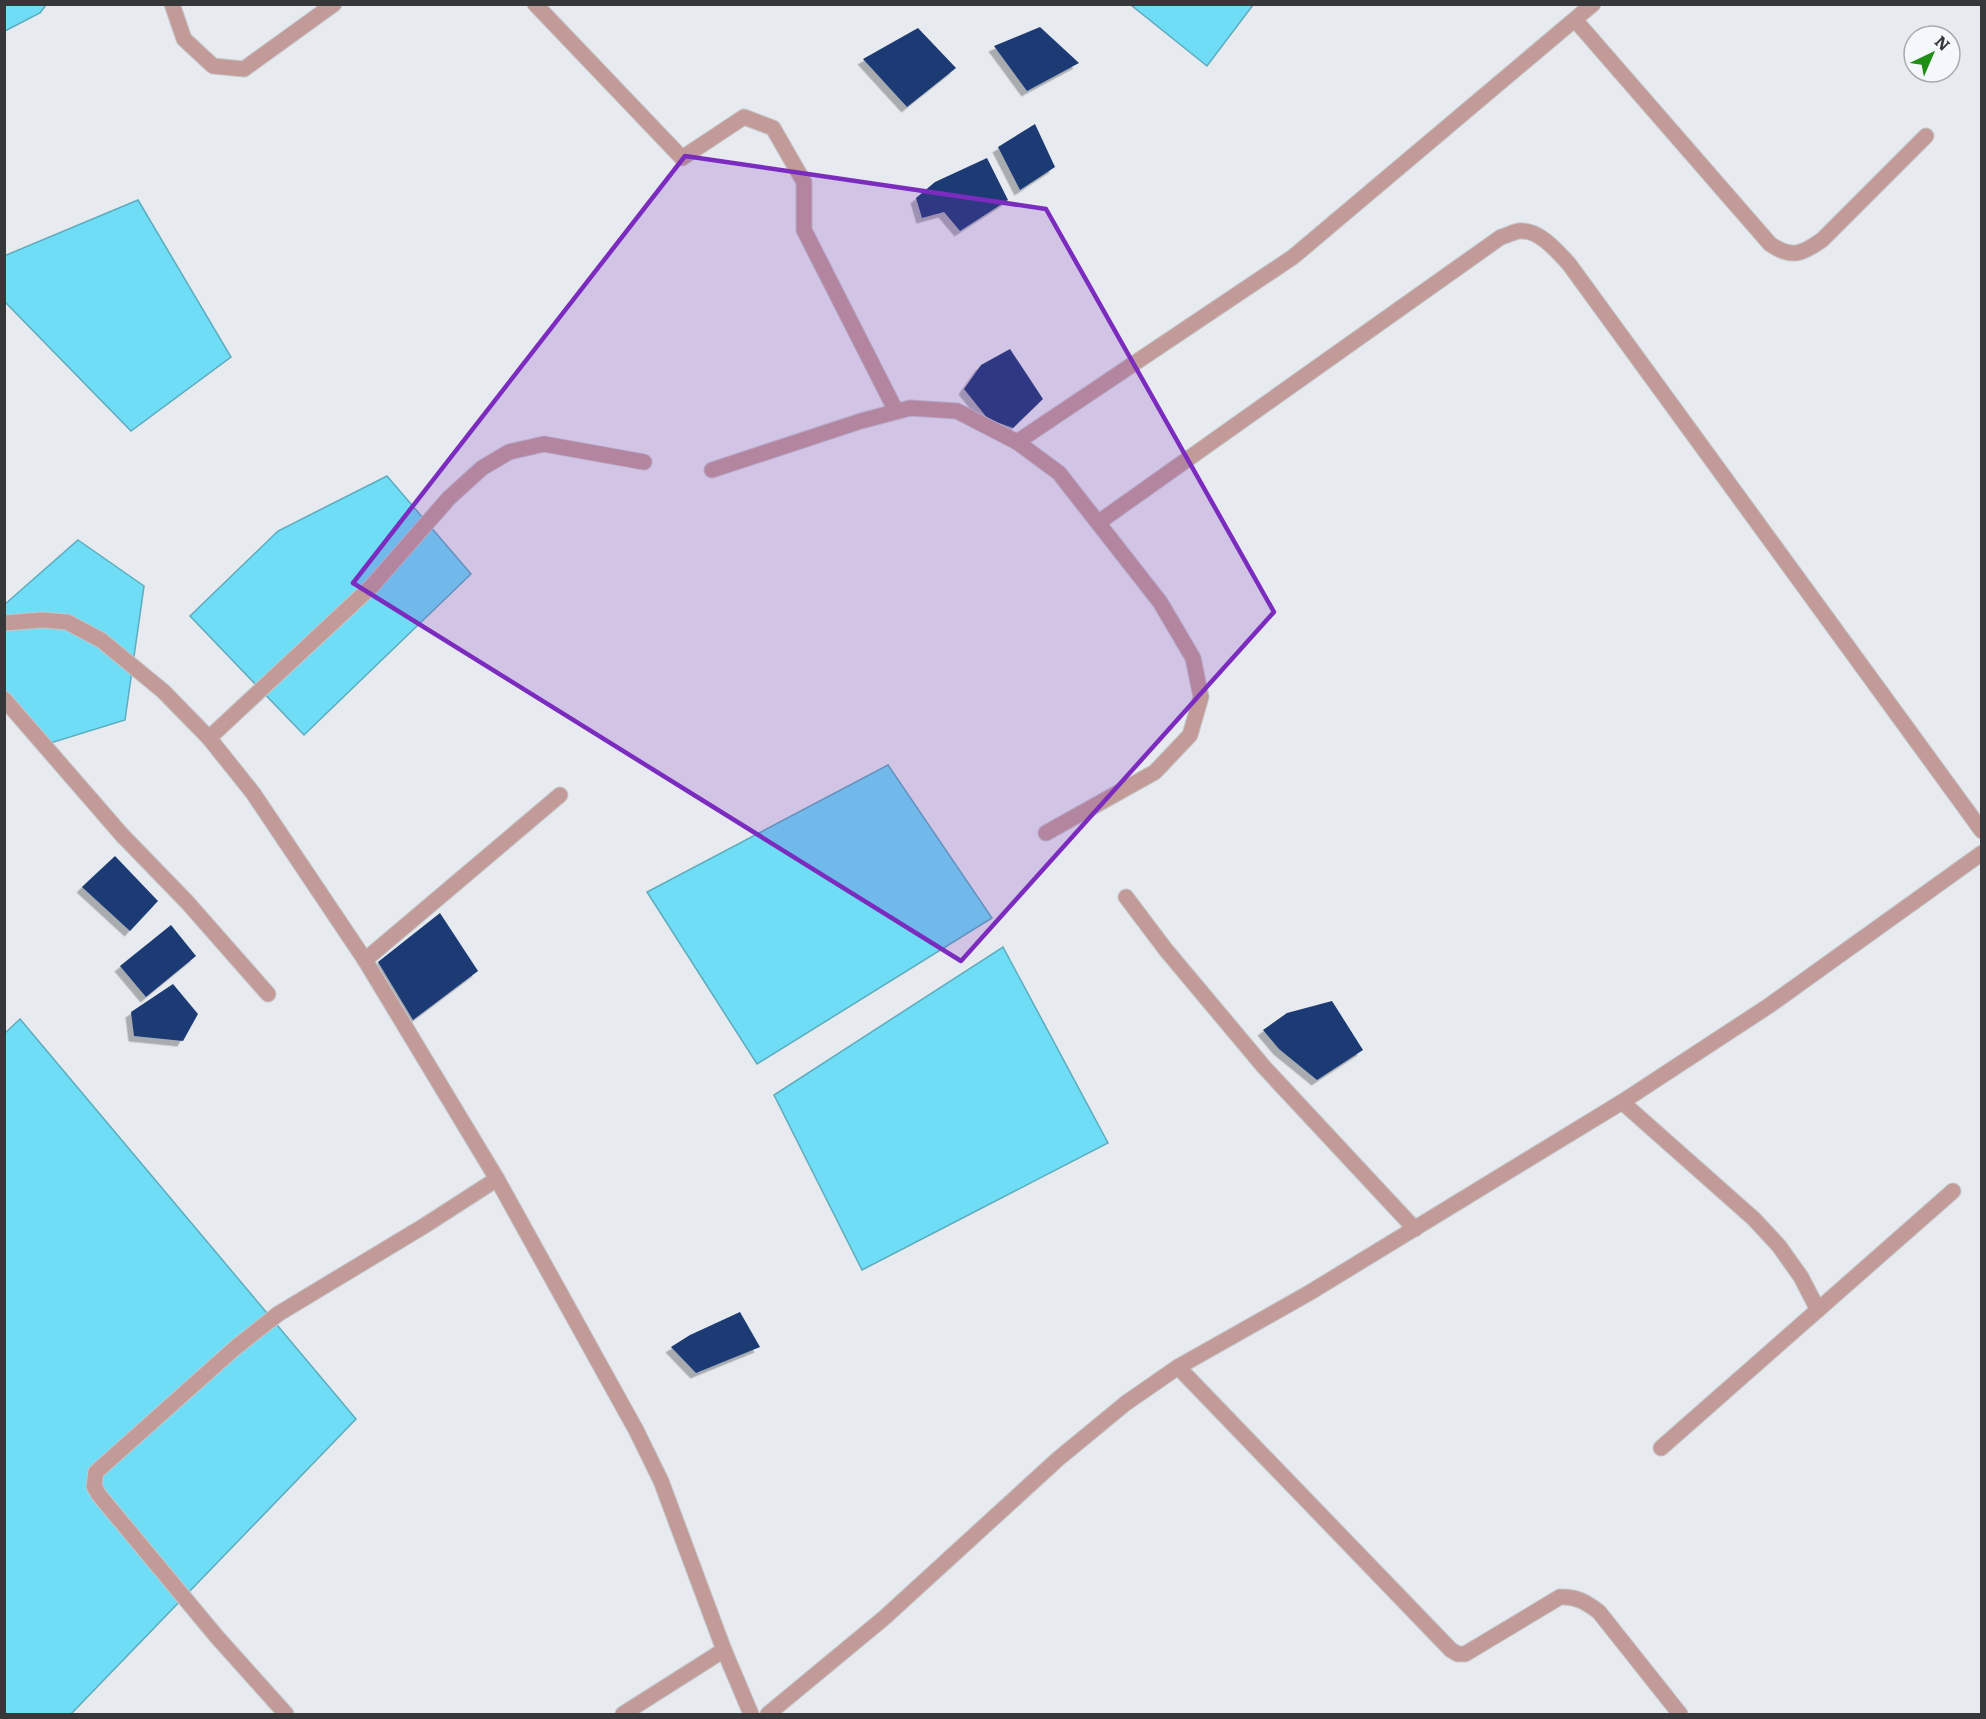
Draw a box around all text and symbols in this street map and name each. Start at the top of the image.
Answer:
north arrow [1902,24,1962,84]
text: N [1930,29,1956,56]

